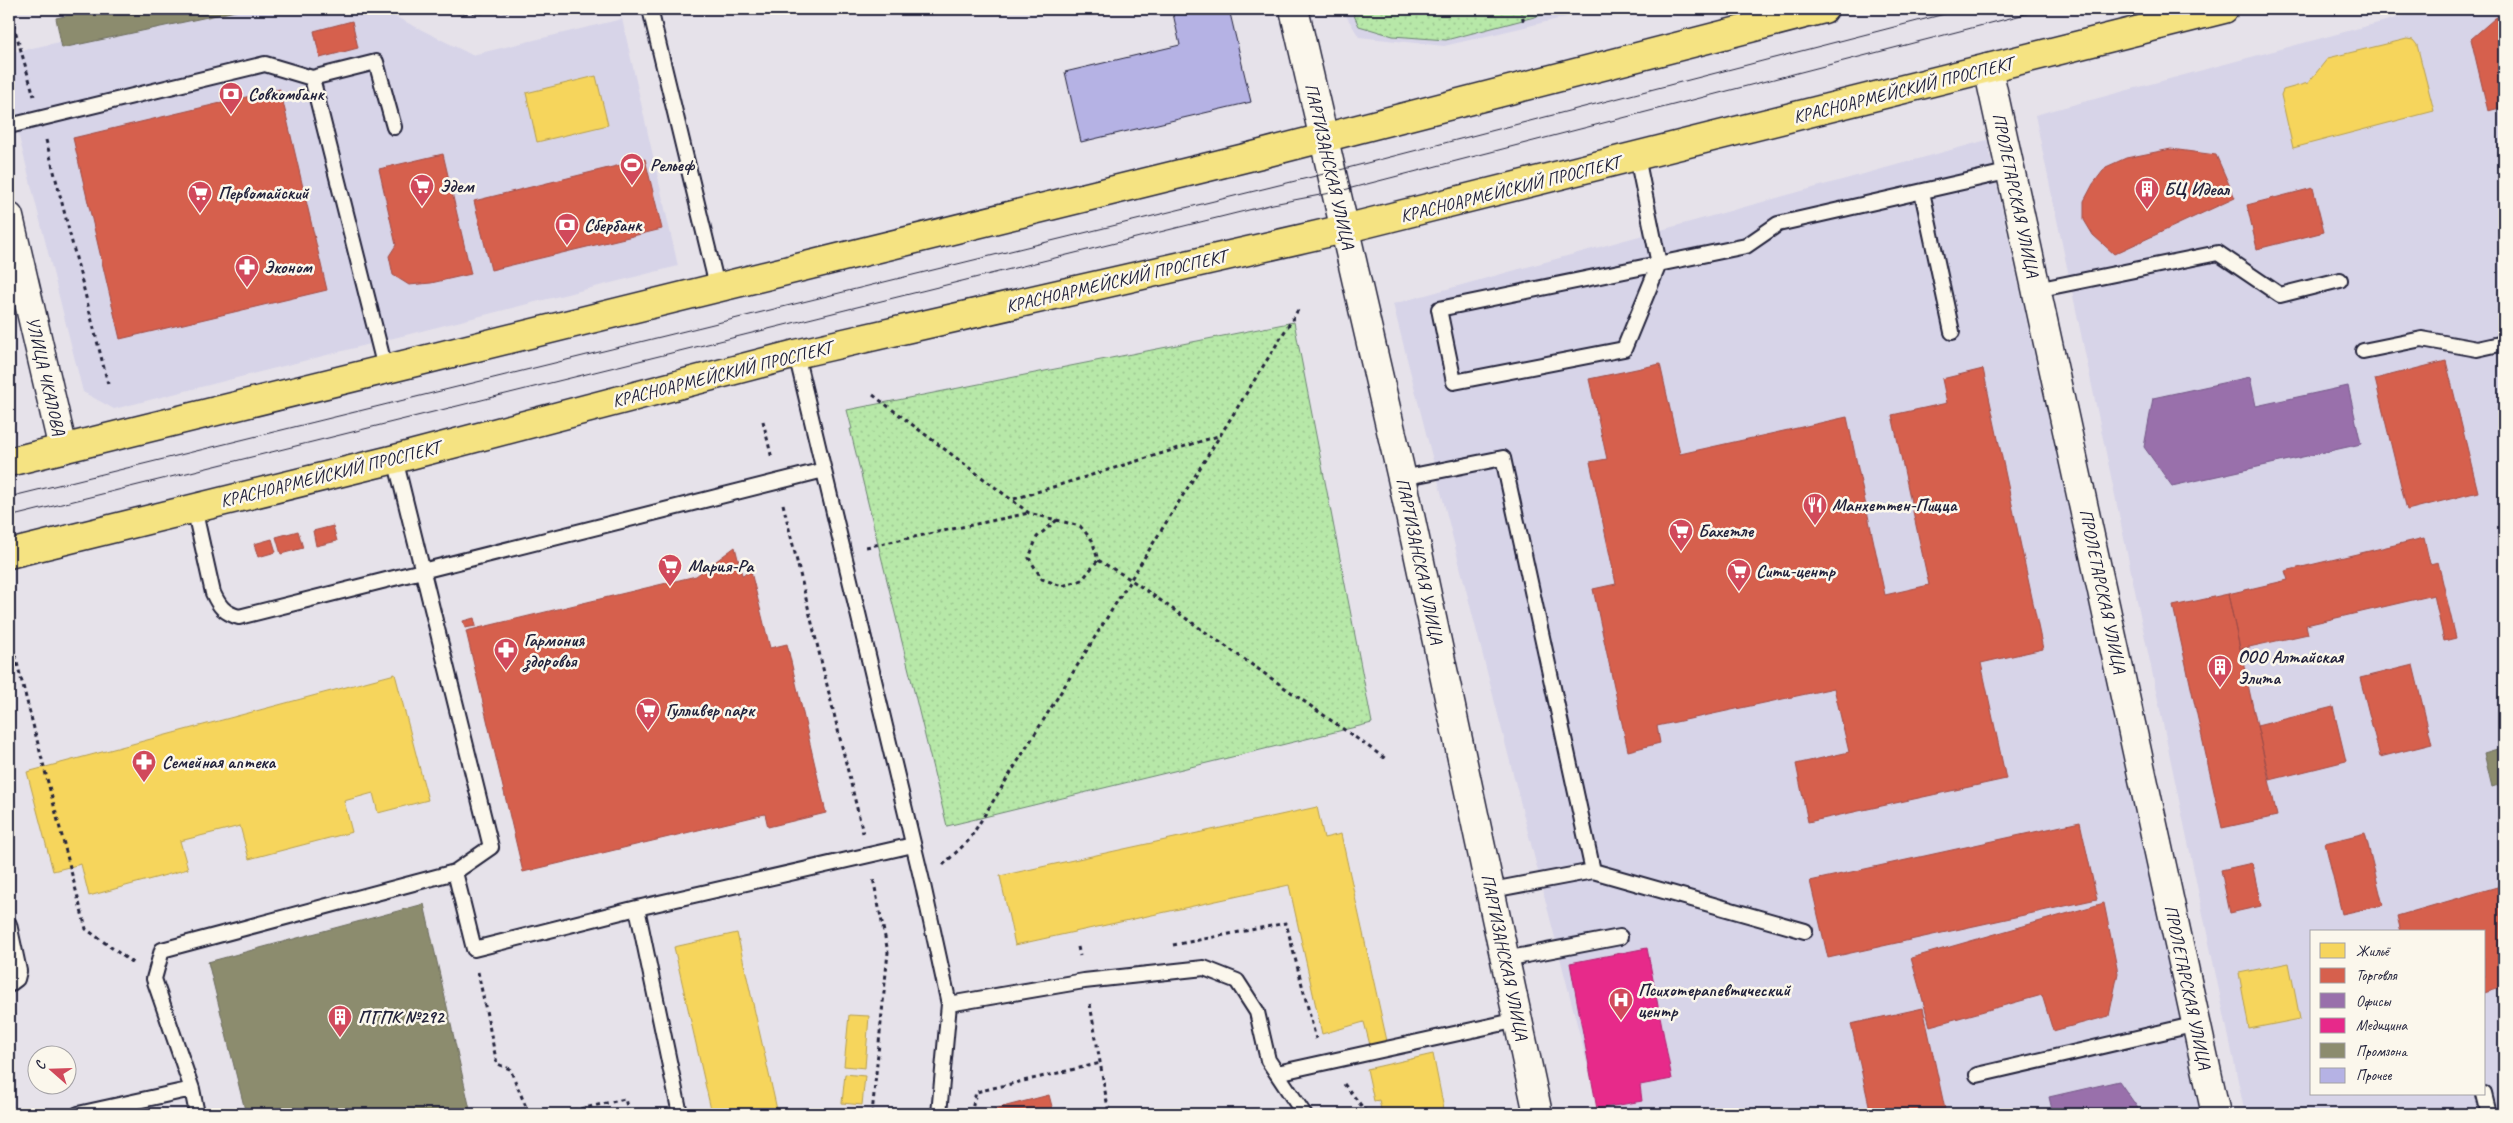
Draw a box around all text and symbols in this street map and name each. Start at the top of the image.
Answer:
street label: КРАСНОАРМЕЙСКИЙ ПРОСПЕКТ [1791,51,2020,128]
bank icon: Совкомбанк [218,81,244,115]
street label: ПАРТИЗАНСКАЯ УЛИЦА [1300,81,1360,252]
place label: Совкомбанк [248,83,325,105]
street label: ПРОЛЕТАРСКАЯ УЛИЦА [1988,111,2044,280]
street label: КРАСНОАРМЕЙСКИЙ ПРОСПЕКТ [1398,150,1627,227]
sports icon: Рельеф [619,152,645,186]
place label: Рельеф [650,154,696,176]
supermarket icon: Эдем [409,173,435,207]
place label: Эдем [440,175,475,197]
building icon: БЦ Идеал [2134,176,2160,210]
place label: БЦ Идеал [2164,178,2231,200]
supermarket icon: Первомайский [187,180,213,214]
place label: Первомайский [218,182,310,204]
bank icon: Сбербанк [554,212,580,246]
place label: Сбербанк [584,214,643,236]
street label: КРАСНОАРМЕЙСКИЙ ПРОСПЕКТ [1004,244,1233,317]
pharmacy icon: Эконом [234,254,260,288]
place label: Эконом [264,256,314,278]
street label: УЛИЦА ЧКАЛОВА [22,315,71,438]
street label: КРАСНОАРМЕЙСКИЙ ПРОСПЕКТ [610,335,839,412]
street label: КРАСНОАРМЕЙСКИЙ ПРОСПЕКТ [218,435,447,512]
street label: ПАРТИЗАНСКАЯ УЛИЦА [1392,476,1449,647]
restaurant icon: Манхеттен-Пицца [1802,492,1828,526]
place label: Манхеттен-Пицца [1832,494,1958,516]
street label: ПРОЛЕТАРСКАЯ УЛИЦА [2075,507,2131,676]
supermarket icon: Бахетле [1668,518,1694,552]
place label: Бахетле [1698,520,1755,542]
supermarket icon: Мария-Ра [657,553,683,587]
place label: Мария-Ра [688,555,755,577]
supermarket icon: Сити-центр [1726,558,1752,592]
place label: Сити-центр [1756,560,1836,582]
place label: Гармония здоровья [522,629,585,673]
pharmacy icon: Гармония здоровья [493,637,519,671]
place label: ООО Алтайская Элита [2238,646,2345,689]
building icon: ООО Алтайская Элита [2207,654,2233,688]
supermarket icon: Гулливер парк [635,697,661,731]
place label: Гулливер парк [666,699,756,721]
pharmacy icon: Семейная аптека [131,749,157,783]
place label: Семейная аптека [162,751,276,773]
street label: ПАРТИЗАНСКАЯ УЛИЦА [1477,872,1534,1043]
street label: ПРОЛЕТАРСКАЯ УЛИЦА [2160,903,2216,1072]
legend [2310,930,2486,1096]
text: Жильё [2356,942,2391,961]
text: Торговля [2356,966,2399,985]
place label: Психотерапевтический центр [1638,979,1792,1022]
hospital icon: Психотерапевтический центр [1608,987,1634,1021]
text: Офисы [2356,992,2391,1011]
building icon: ПГПК №292 [327,1004,353,1038]
place label: ПГПК №292 [358,1006,445,1028]
text: Медицина [2356,1016,2409,1035]
text: Промзона [2356,1042,2408,1061]
north arrow [28,1046,78,1096]
text: С [31,1058,50,1072]
text: Прочее [2356,1066,2392,1085]

